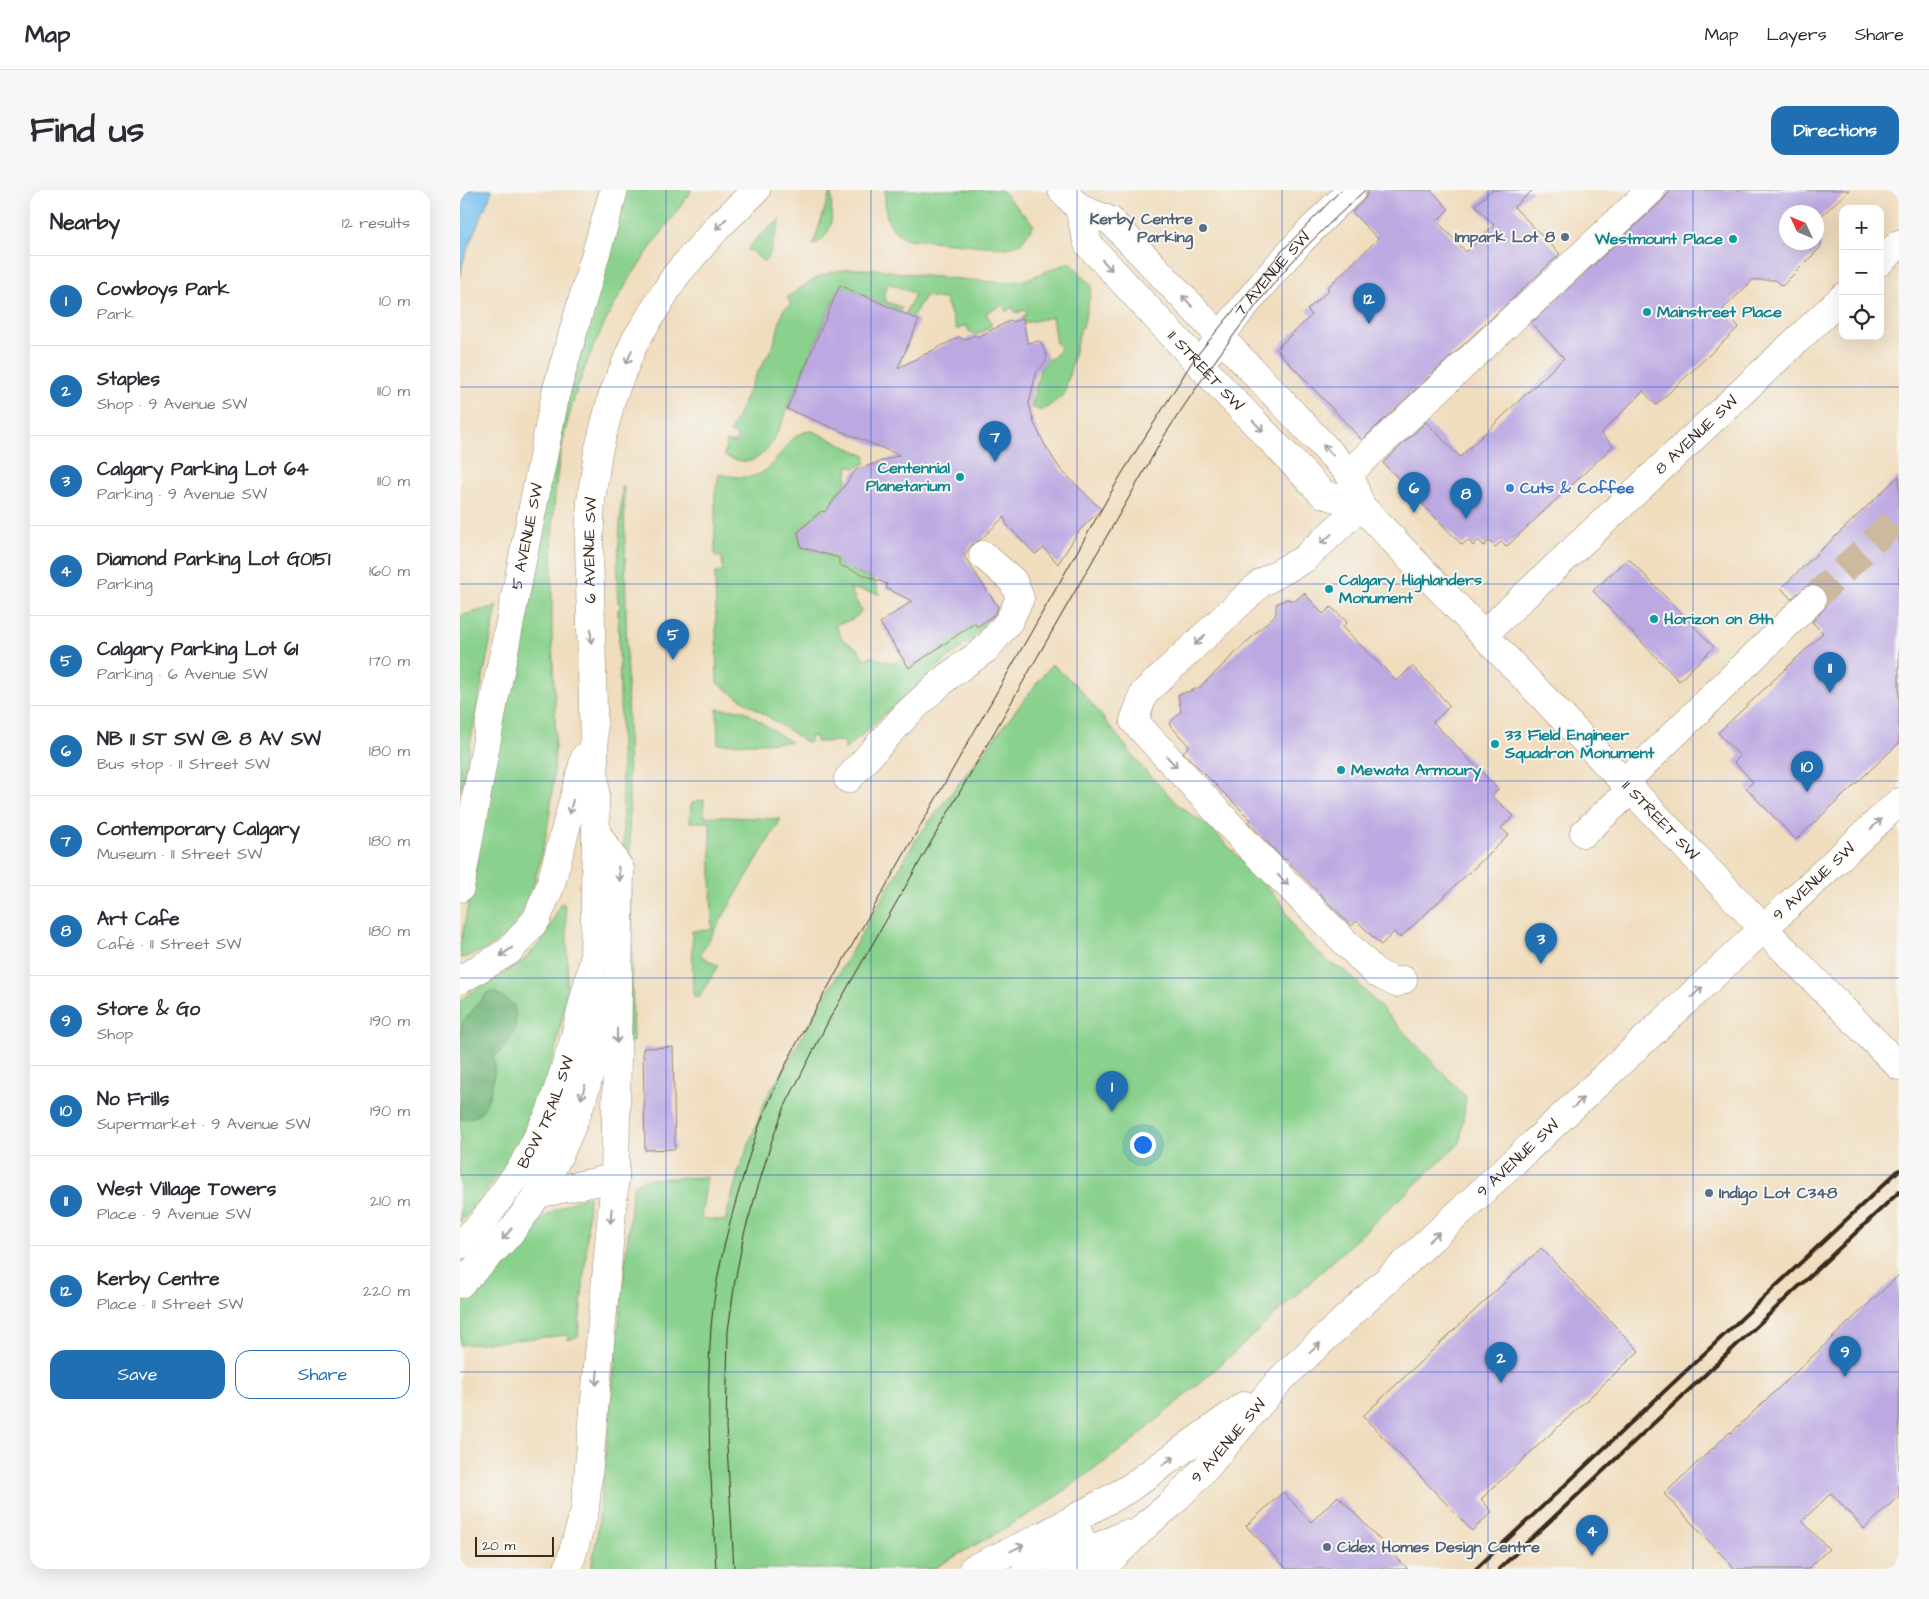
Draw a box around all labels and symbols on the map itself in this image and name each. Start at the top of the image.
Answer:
north arrow [1779,205,1824,250]
place label: Kerby Centre Parking [1090,208,1194,250]
one-way arrow [715,218,727,230]
marker: Kerby Centre Parking [1197,222,1209,234]
place label: Impark Lot 8 [1455,226,1556,248]
street label: 7 AVENUE SW [1229,227,1315,321]
place label: Westmount Place [1594,228,1723,250]
marker: Impark Lot 8 [1559,231,1571,243]
marker: Westmount Place [1727,233,1739,245]
one-way arrow [1101,259,1113,272]
pin: 12 [1353,283,1385,324]
one-way arrow [1181,295,1193,307]
place label: Mainstreet Place [1657,301,1782,323]
marker: Mainstreet Place [1641,306,1653,318]
street label: 11 STREET SW [1163,326,1249,416]
one-way arrow [624,349,633,364]
street label: 8 AVENUE SW [1650,390,1743,479]
one-way arrow [1252,419,1264,432]
pin: 7 [979,421,1011,462]
one-way arrow [1322,444,1334,457]
place label: Centennial Planetarium [866,457,951,497]
marker: Centennial Planetarium [954,471,966,483]
pin: 6 [1398,472,1430,513]
place label: Cuts & Coffee [1520,477,1634,499]
pin: 8 [1450,478,1482,519]
street label: 5 AVENUE SW [506,481,548,591]
marker: Cuts & Coffee [1504,482,1516,494]
street label: 6 AVENUE SW [578,496,602,604]
one-way arrow [1319,533,1332,545]
place label: Calgary Highlanders Monument [1339,569,1482,609]
marker: Calgary Highlanders Monument [1323,583,1335,595]
place label: Horizon on 8th [1664,608,1775,630]
marker: Horizon on 8th [1648,613,1660,625]
pin: 5 [657,619,689,660]
one-way arrow [586,628,596,644]
one-way arrow [1193,634,1206,646]
pin: 11 [1814,652,1846,693]
place label: 33 Field Engineer Squadron Monument [1504,724,1655,764]
marker: 33 Field Engineer Squadron Monument [1489,738,1501,750]
pin: 10 [1791,751,1823,792]
one-way arrow [1166,756,1178,769]
place label: Mewata Armoury [1351,759,1481,782]
marker: Mewata Armoury [1335,764,1347,776]
street label: 11 STREET SW [1617,775,1704,865]
one-way arrow [566,799,576,815]
one-way arrow [1869,818,1882,830]
street label: 9 AVENUE SW [1768,838,1860,926]
one-way arrow [614,866,624,882]
one-way arrow [1277,874,1289,886]
pin: 3 [1525,923,1557,964]
one-way arrow [499,947,513,957]
one-way arrow [1690,986,1703,998]
one-way arrow [612,1028,622,1044]
street label: BOW TRAIL SW [512,1053,579,1172]
pin: 1 [1096,1071,1128,1112]
one-way arrow [578,1084,588,1100]
one-way arrow [1572,1097,1584,1109]
street label: 9 AVENUE SW [1472,1114,1564,1202]
your location [1130,1132,1156,1158]
place label: Indigo Lot C348 [1719,1182,1838,1206]
marker: Indigo Lot C348 [1703,1187,1715,1199]
one-way arrow [606,1208,616,1224]
one-way arrow [501,1228,513,1241]
one-way arrow [1427,1231,1440,1243]
pin: 9 [1829,1336,1861,1377]
one-way arrow [1308,1342,1321,1354]
pin: 2 [1485,1342,1517,1383]
one-way arrow [592,1370,601,1386]
street label: 9 AVENUE SW [1186,1394,1271,1488]
one-way arrow [1161,1456,1175,1466]
pin: 4 [1576,1515,1608,1556]
scale bar [475,1534,554,1557]
place label: Cidex Homes Design Centre [1337,1536,1540,1560]
marker: Cidex Homes Design Centre [1321,1541,1333,1553]
one-way arrow [1009,1543,1024,1552]

